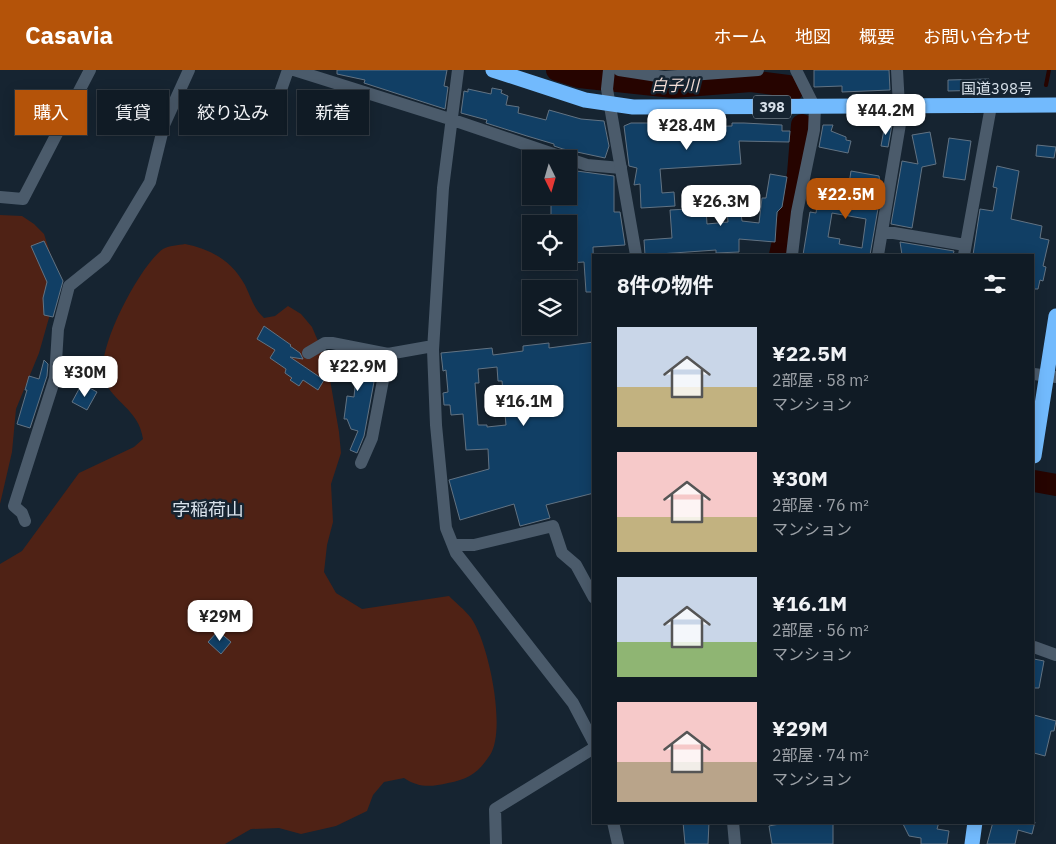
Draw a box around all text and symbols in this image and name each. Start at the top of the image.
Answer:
text: Casavia [25,19,113,51]
text: ホーム [714,25,767,48]
text: 地図 [795,25,831,48]
text: 概要 [859,25,895,48]
text: お問い合わせ [923,25,1031,48]
water label: 白子川 [651,75,701,95]
street label: 国道398号 [961,79,1033,98]
chip: 購入 [15,90,87,135]
chip: 賃貸 [97,90,169,135]
chip: 絞り込み [179,90,287,135]
chip: 新着 [297,90,369,135]
pin: ¥44.2M [845,93,927,136]
road number: 398 [753,96,791,118]
text: ¥44.2M [857,100,915,120]
pin: ¥28.4M [646,108,728,151]
text: ¥28.4M [658,115,716,135]
north arrow [522,150,578,205]
map controls [522,150,577,335]
pin: ¥22.5M [805,178,887,220]
pin: ¥26.3M [680,184,762,227]
text: ¥22.5M [817,184,875,204]
text: ¥26.3M [692,191,750,211]
button: locate [522,215,577,270]
icon: filters [981,270,1009,298]
text: 8件の物件 [617,271,714,299]
button: layers [522,280,577,335]
text: ¥22.5M [772,339,847,367]
icon: home [657,347,717,407]
pin: ¥22.9M [317,350,399,392]
pin: ¥30M [55,356,115,398]
text: ¥22.9M [329,356,387,376]
text: ¥30M [64,362,106,382]
text: 2部屋 · 58 m² [772,370,869,390]
pin: ¥16.1M [483,384,565,427]
text: ¥16.1M [495,391,553,411]
text: マンション [772,394,852,414]
text: ¥30M [772,464,828,492]
icon: home [657,472,717,532]
text: 2部屋 · 76 m² [772,495,869,515]
district label: 字稲荷山 [172,498,244,521]
text: マンション [772,519,852,539]
text: ¥16.1M [772,589,847,617]
icon: home [657,597,717,657]
pin: ¥29M [190,600,250,642]
text: ¥29M [199,606,241,626]
text: 2部屋 · 56 m² [772,620,869,640]
text: マンション [772,644,852,664]
text: ¥29M [772,714,828,742]
icon: home [657,722,717,782]
text: 2部屋 · 74 m² [772,745,869,765]
text: マンション [772,769,852,789]

